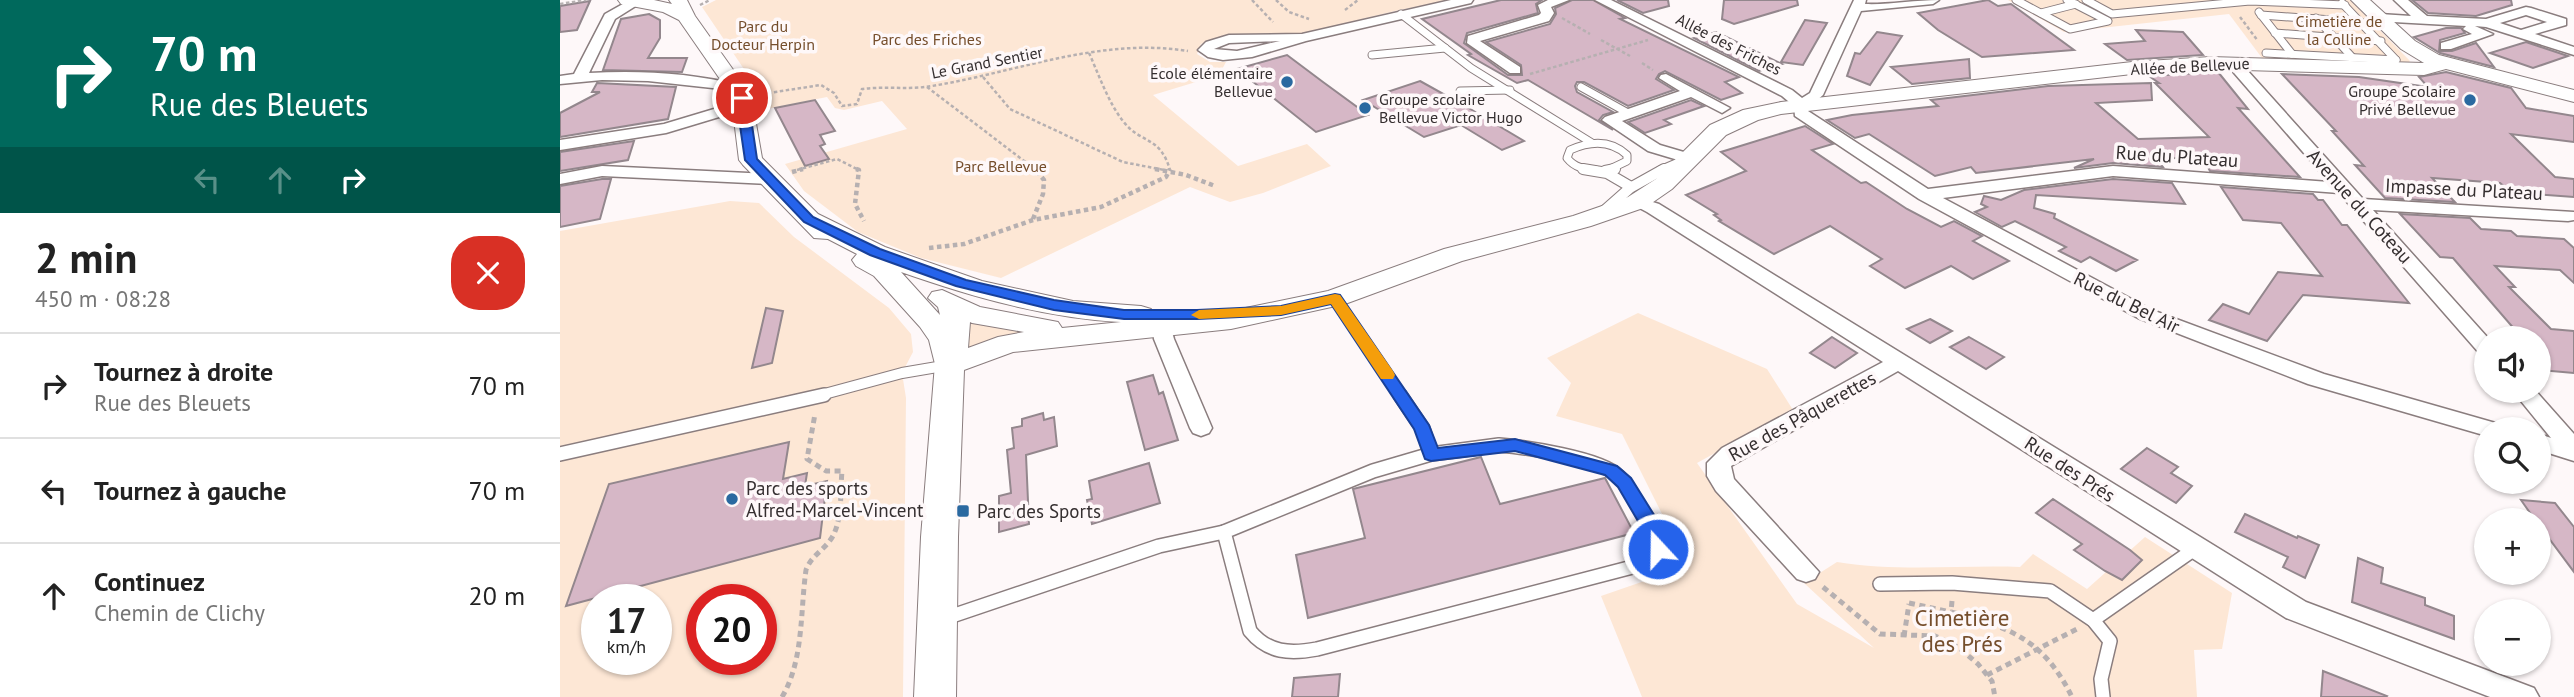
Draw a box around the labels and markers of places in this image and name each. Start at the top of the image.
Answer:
place label: École élémentaire Bellevue [1150,63,1273,101]
pin [712,68,772,128]
marker: École élémentaire Bellevue [1279,74,1295,90]
place label: Groupe Scolaire Privé Bellevue [2348,81,2456,119]
place label: Groupe scolaire Bellevue Victor Hugo [1379,89,1523,127]
marker: Groupe Scolaire Privé Bellevue [2462,92,2478,108]
marker: Groupe scolaire Bellevue Victor Hugo [1357,100,1373,116]
place label: Parc des sports Alfred-Marcel-Vincent [746,476,924,522]
marker: Parc des sports Alfred-Marcel-Vincent [724,491,740,507]
place label: Parc des Sports [977,499,1101,523]
marker: Parc des Sports [955,503,971,519]

